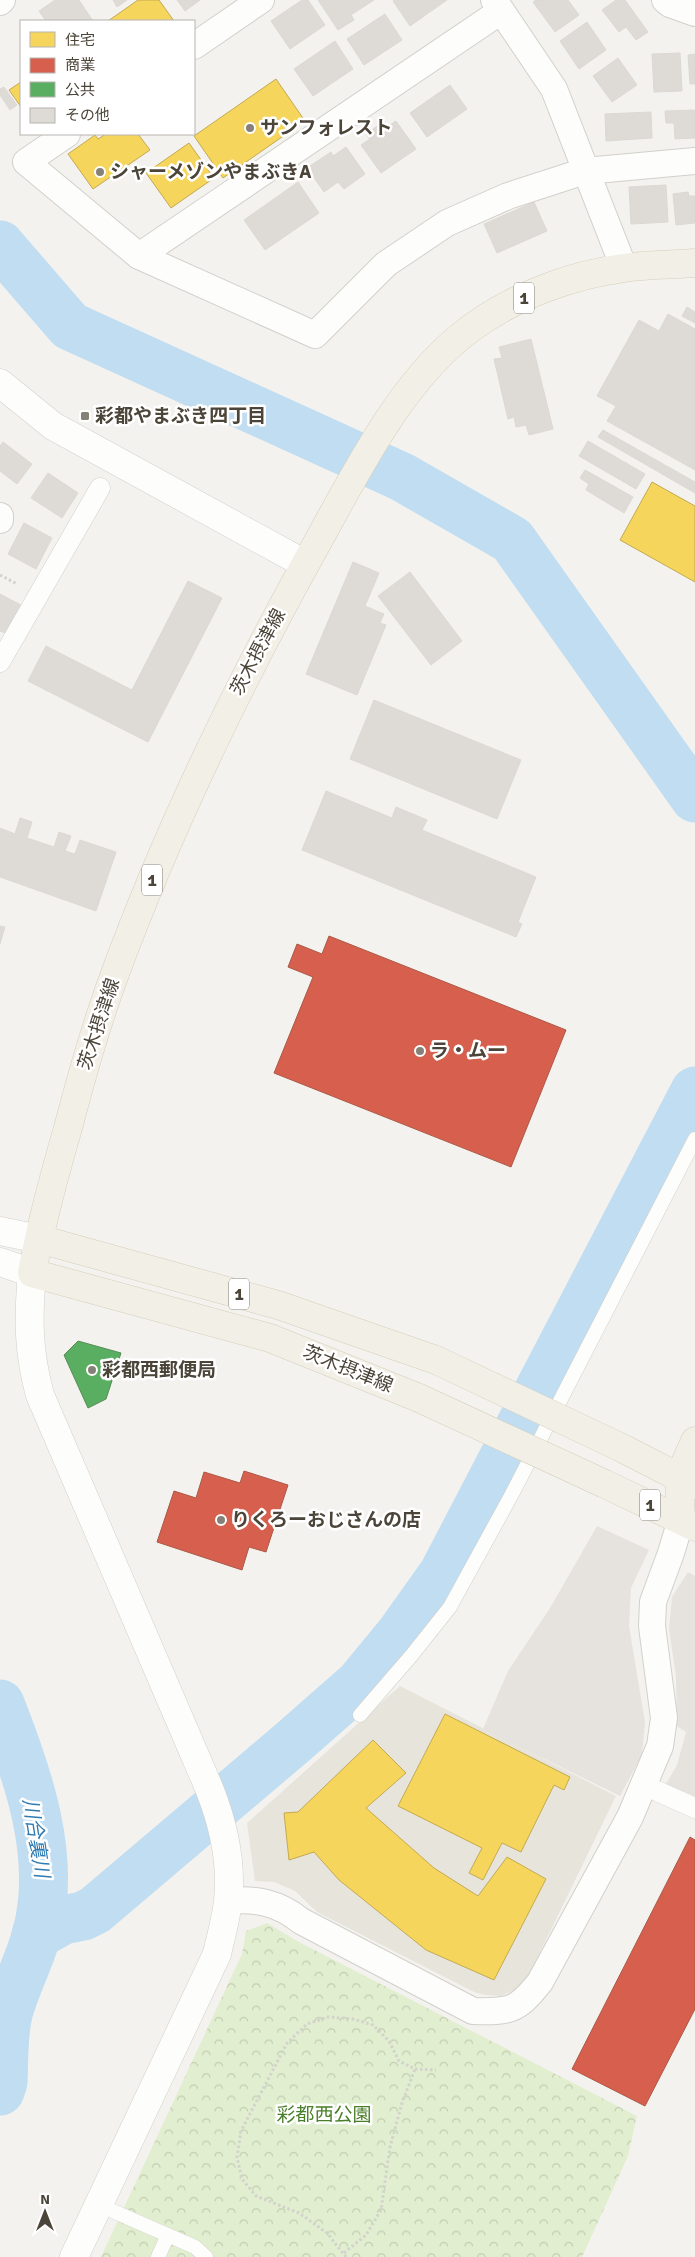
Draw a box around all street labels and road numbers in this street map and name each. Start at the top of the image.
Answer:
road number: 1 [514,282,534,314]
street label: 茨木摂津線 [225,604,291,700]
road number: 1 [142,864,162,896]
street label: 茨木摂津線 [73,975,125,1073]
road number: 1 [229,1278,249,1310]
street label: 茨木摂津線 [299,1340,397,1398]
road number: 1 [640,1490,660,1520]

